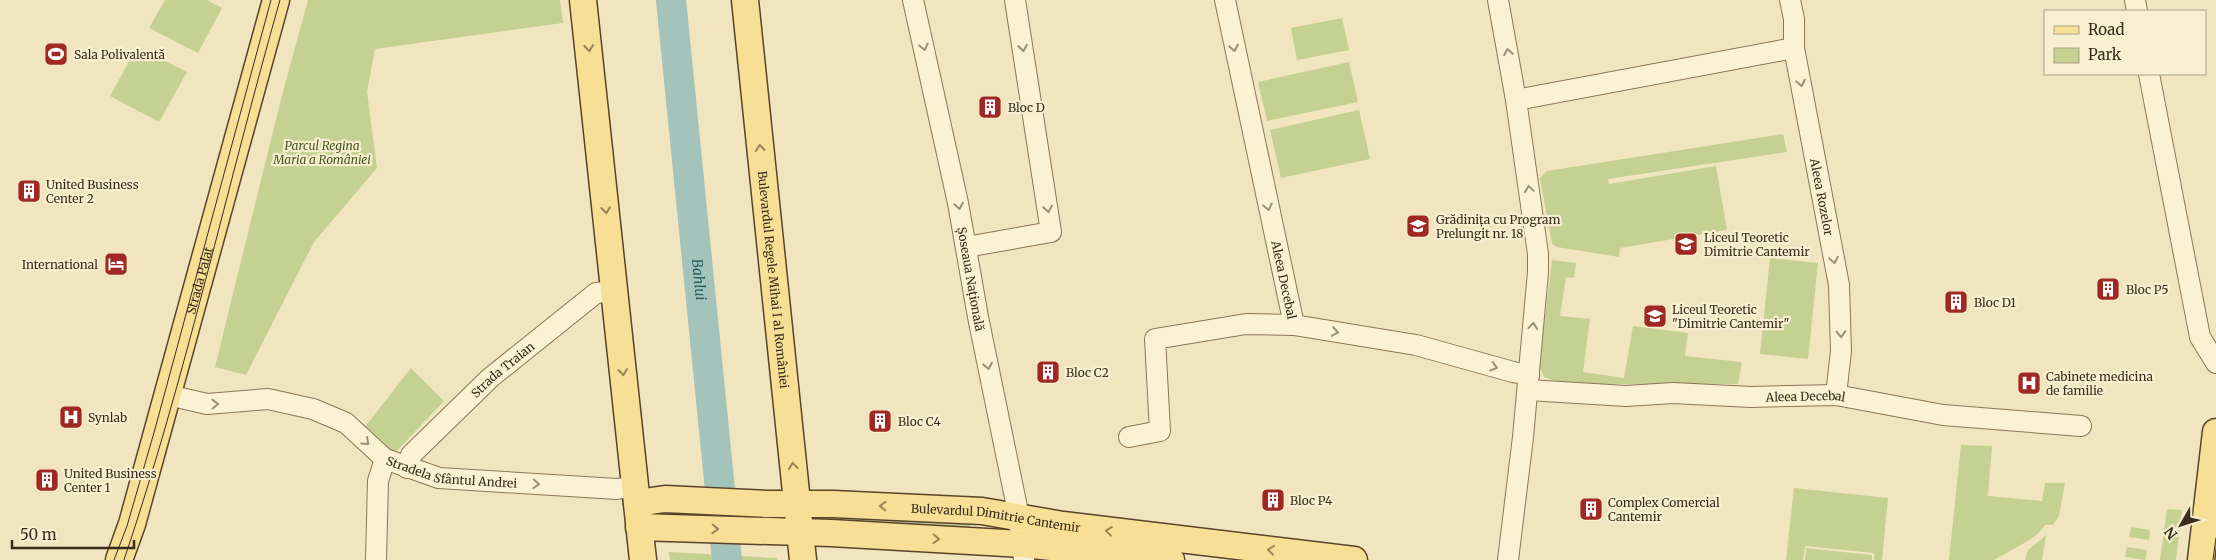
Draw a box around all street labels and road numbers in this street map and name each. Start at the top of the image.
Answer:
street label: Aleea Rozelor [1807,156,1837,237]
street label: Bulevardul Regele Mihai I al României [755,170,793,389]
street label: Șoseaua Națională [954,226,988,333]
street label: Aleea Decebal [1269,238,1300,321]
street label: Strada Palat [183,245,215,316]
street label: Strada Traian [467,338,537,400]
street label: Aleea Decebal [1764,388,1847,404]
street label: Stradela Sfântul Andrei [384,453,518,490]
street label: Bulevardul Dimitrie Cantemir [911,500,1082,535]

